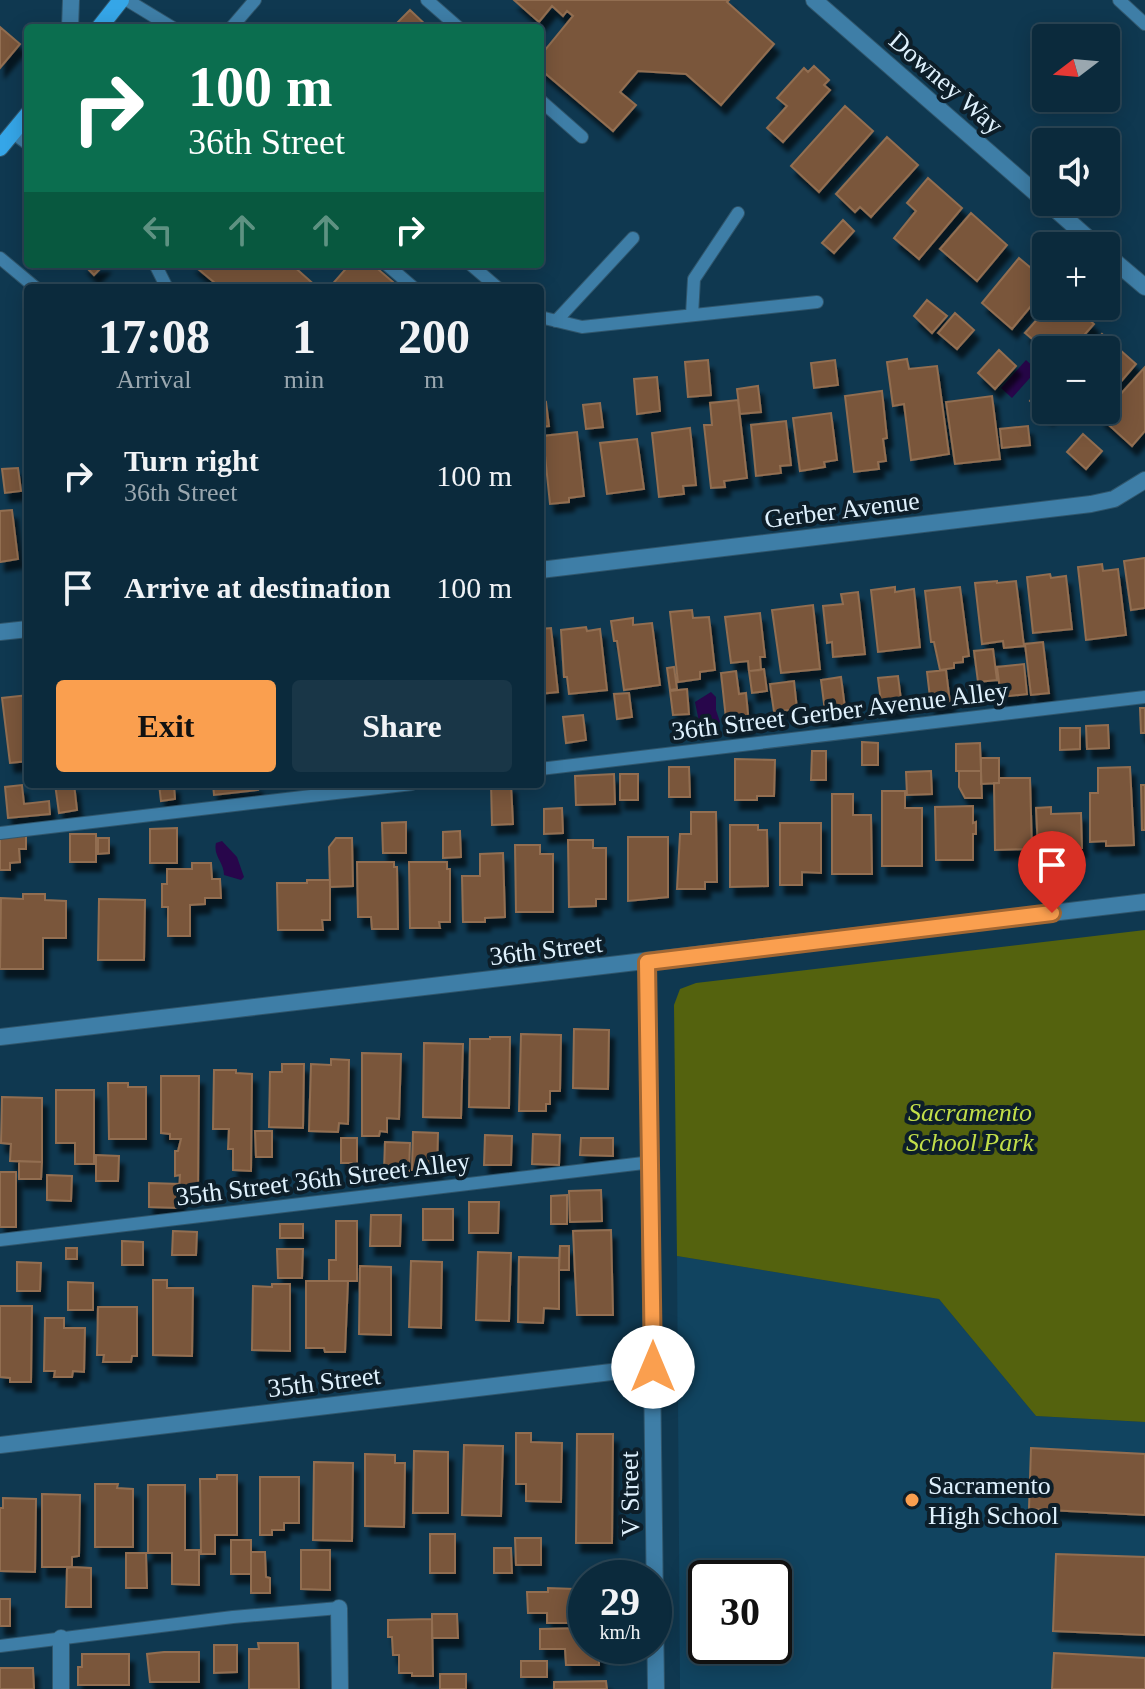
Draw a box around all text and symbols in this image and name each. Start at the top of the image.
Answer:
north arrow [1032,24,1120,112]
map controls [1032,24,1120,424]
street label: Downey Way [883,26,1009,140]
icon: right [56,56,160,160]
text: 100 m [188,56,333,118]
text: 36th Street [188,122,345,162]
button: sound [1032,128,1120,216]
icon: left [136,208,180,252]
icon: ahead [220,208,264,252]
icon: ahead [304,208,348,252]
icon: right [388,208,432,252]
button: + [1032,232,1120,320]
text: 17:08 [98,310,210,363]
text: 1 [292,310,316,363]
text: 200 [398,310,470,363]
button: − [1032,336,1120,424]
text: Arrival [116,365,191,394]
text: min [284,365,324,394]
text: m [424,365,444,394]
text: Turn right [124,444,259,477]
icon: right [56,454,100,498]
text: 100 m [436,459,512,492]
text: 36th Street [124,478,237,507]
street label: Gerber Avenue [763,486,921,534]
icon: arrive [56,566,100,610]
text: Arrive at destination [124,571,391,604]
text: 100 m [436,571,512,604]
street label: 36th Street Gerber Avenue Alley [670,676,1010,746]
button: Exit [56,680,276,772]
button: Share [292,680,512,772]
pin [1018,831,1086,913]
icon: arrive [1030,843,1074,887]
street label: 36th Street [488,929,605,971]
park label: Sacramento School Park [906,1098,1034,1157]
street label: 35th Street 36th Street Alley [174,1147,472,1211]
position arrow [611,1325,695,1409]
street label: 35th Street [266,1361,383,1403]
street label: V Street [615,1450,645,1537]
place label: Sacramento High School [928,1471,1059,1530]
marker: Sacramento High School [903,1491,921,1509]
speed limit sign: 30 [688,1560,792,1664]
text: 29 [600,1579,640,1624]
text: km/h [599,1621,641,1643]

